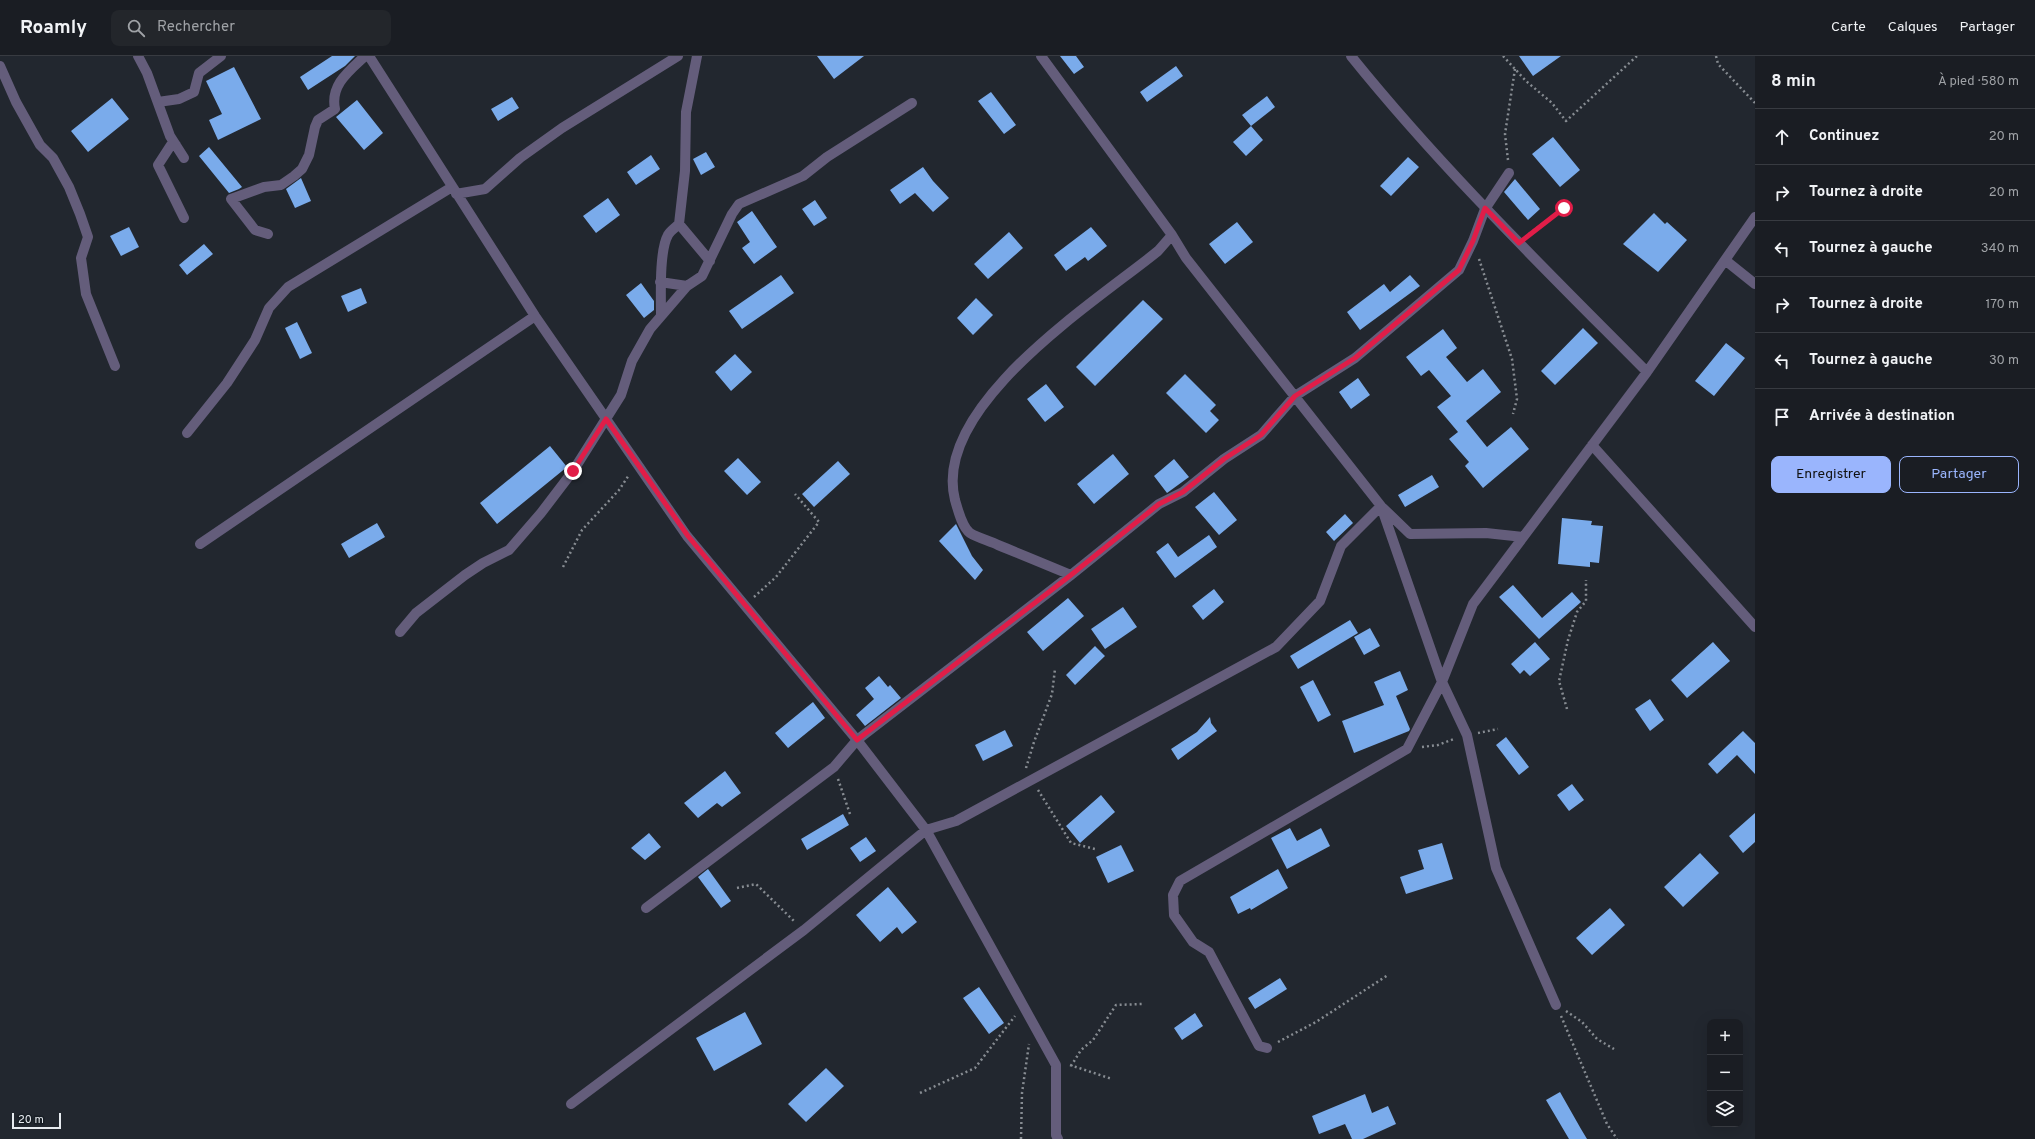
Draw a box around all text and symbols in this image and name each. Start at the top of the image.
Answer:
search box [111,10,391,46]
text: Roamly [20,16,87,40]
icon: search [125,17,147,39]
text: Rechercher [157,18,235,37]
text: Carte [1831,19,1866,36]
text: Calques [1888,19,1938,36]
text: Partager [1960,19,2015,36]
text: 8 min [1771,71,1816,93]
text: À pied · 580 m [1938,74,2019,90]
icon: ahead [1771,126,1793,148]
text: Continuez [1809,127,1879,146]
text: 20 m [1989,129,2019,145]
icon: right [1771,182,1793,204]
text: Tournez à droite [1809,183,1923,202]
text: 20 m [1989,185,2019,201]
route start [1555,199,1573,217]
icon: left [1771,238,1793,260]
text: Tournez à gauche [1809,239,1933,258]
text: 340 m [1981,241,2019,257]
icon: right [1771,294,1793,316]
text: Tournez à droite [1809,295,1923,314]
text: 170 m [1985,297,2019,313]
icon: left [1771,350,1793,372]
text: Tournez à gauche [1809,351,1933,370]
text: 30 m [1989,353,2019,369]
icon: arrive [1771,406,1793,428]
text: Arrivée à destination [1809,407,1955,426]
button: Enregistrer [1771,456,1891,493]
button: Partager [1899,456,2019,493]
route end [564,462,582,480]
map controls [1707,1019,1743,1127]
button: + [1707,1019,1743,1055]
button: − [1707,1055,1743,1091]
button: layers [1707,1091,1743,1127]
scale bar [12,1111,61,1130]
text: 20 m [18,1113,44,1127]

